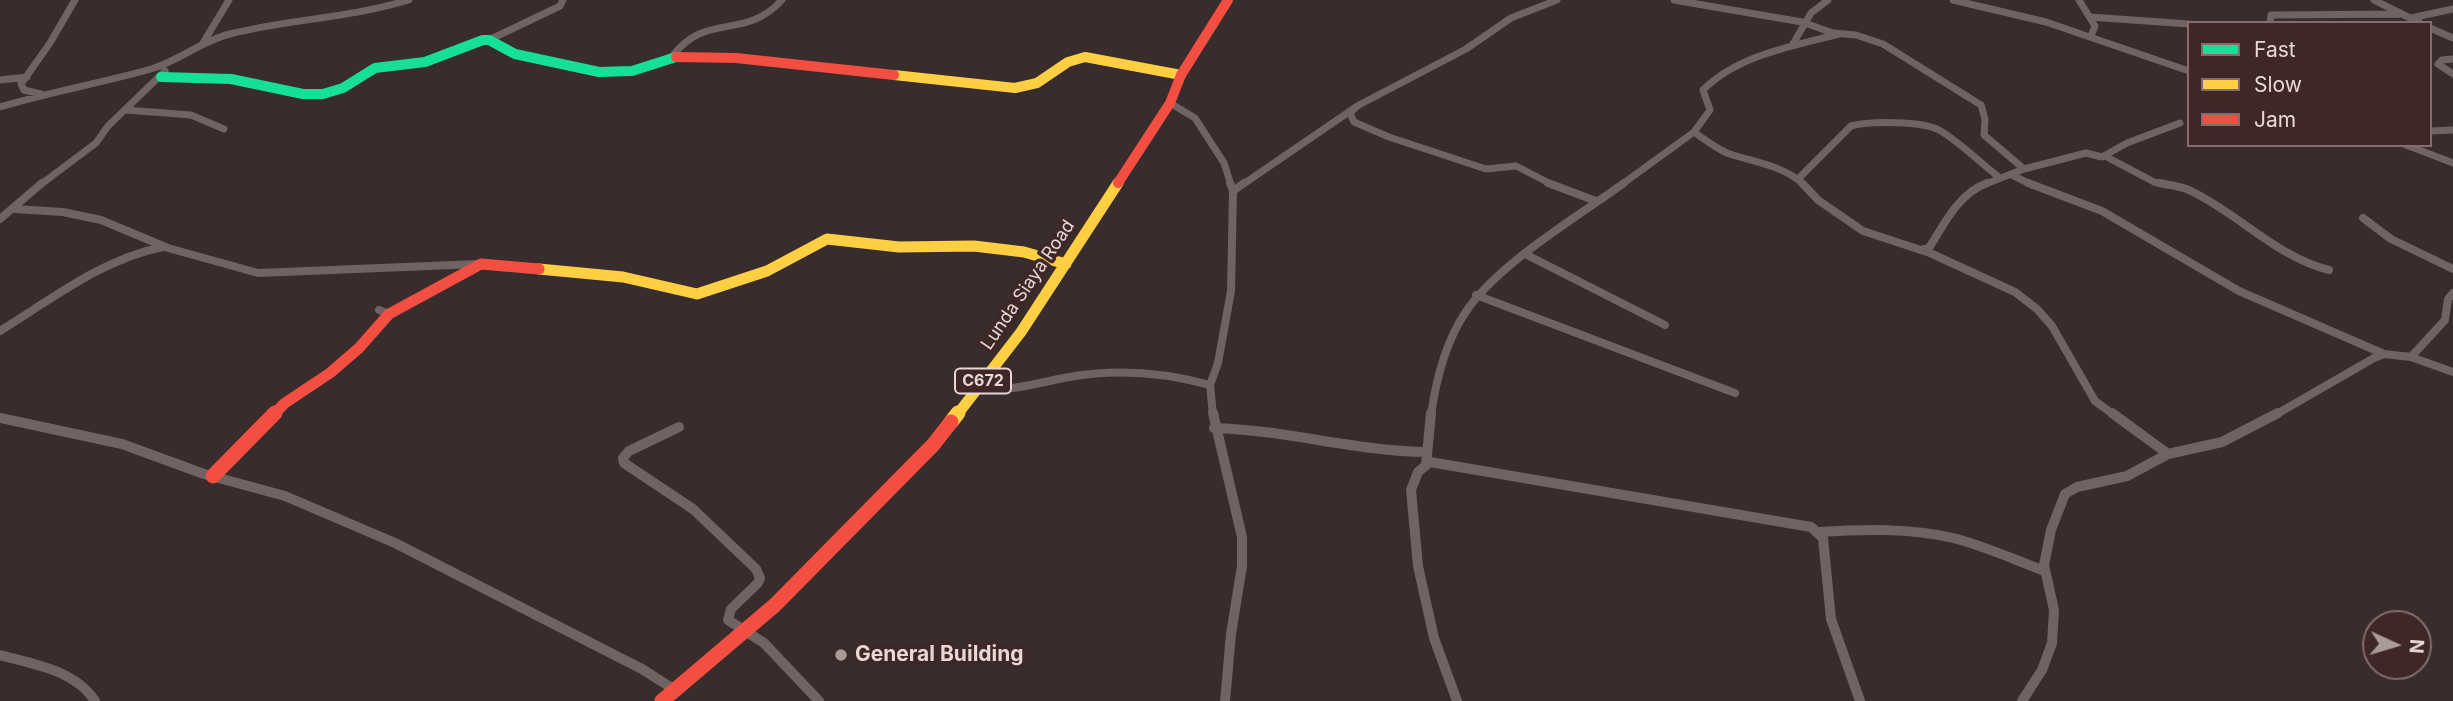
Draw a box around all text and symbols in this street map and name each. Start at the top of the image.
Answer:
legend [2187,21,2432,147]
text: Fast [2254,37,2296,62]
text: Slow [2254,72,2302,97]
text: Jam [2254,107,2296,132]
street label: Lunda Siaya Road [977,216,1079,354]
road number: C672 [955,368,1011,394]
north arrow [2362,610,2432,680]
text: N [2404,638,2428,654]
place label: General Building [855,642,1024,668]
marker: General Building [833,647,849,663]

